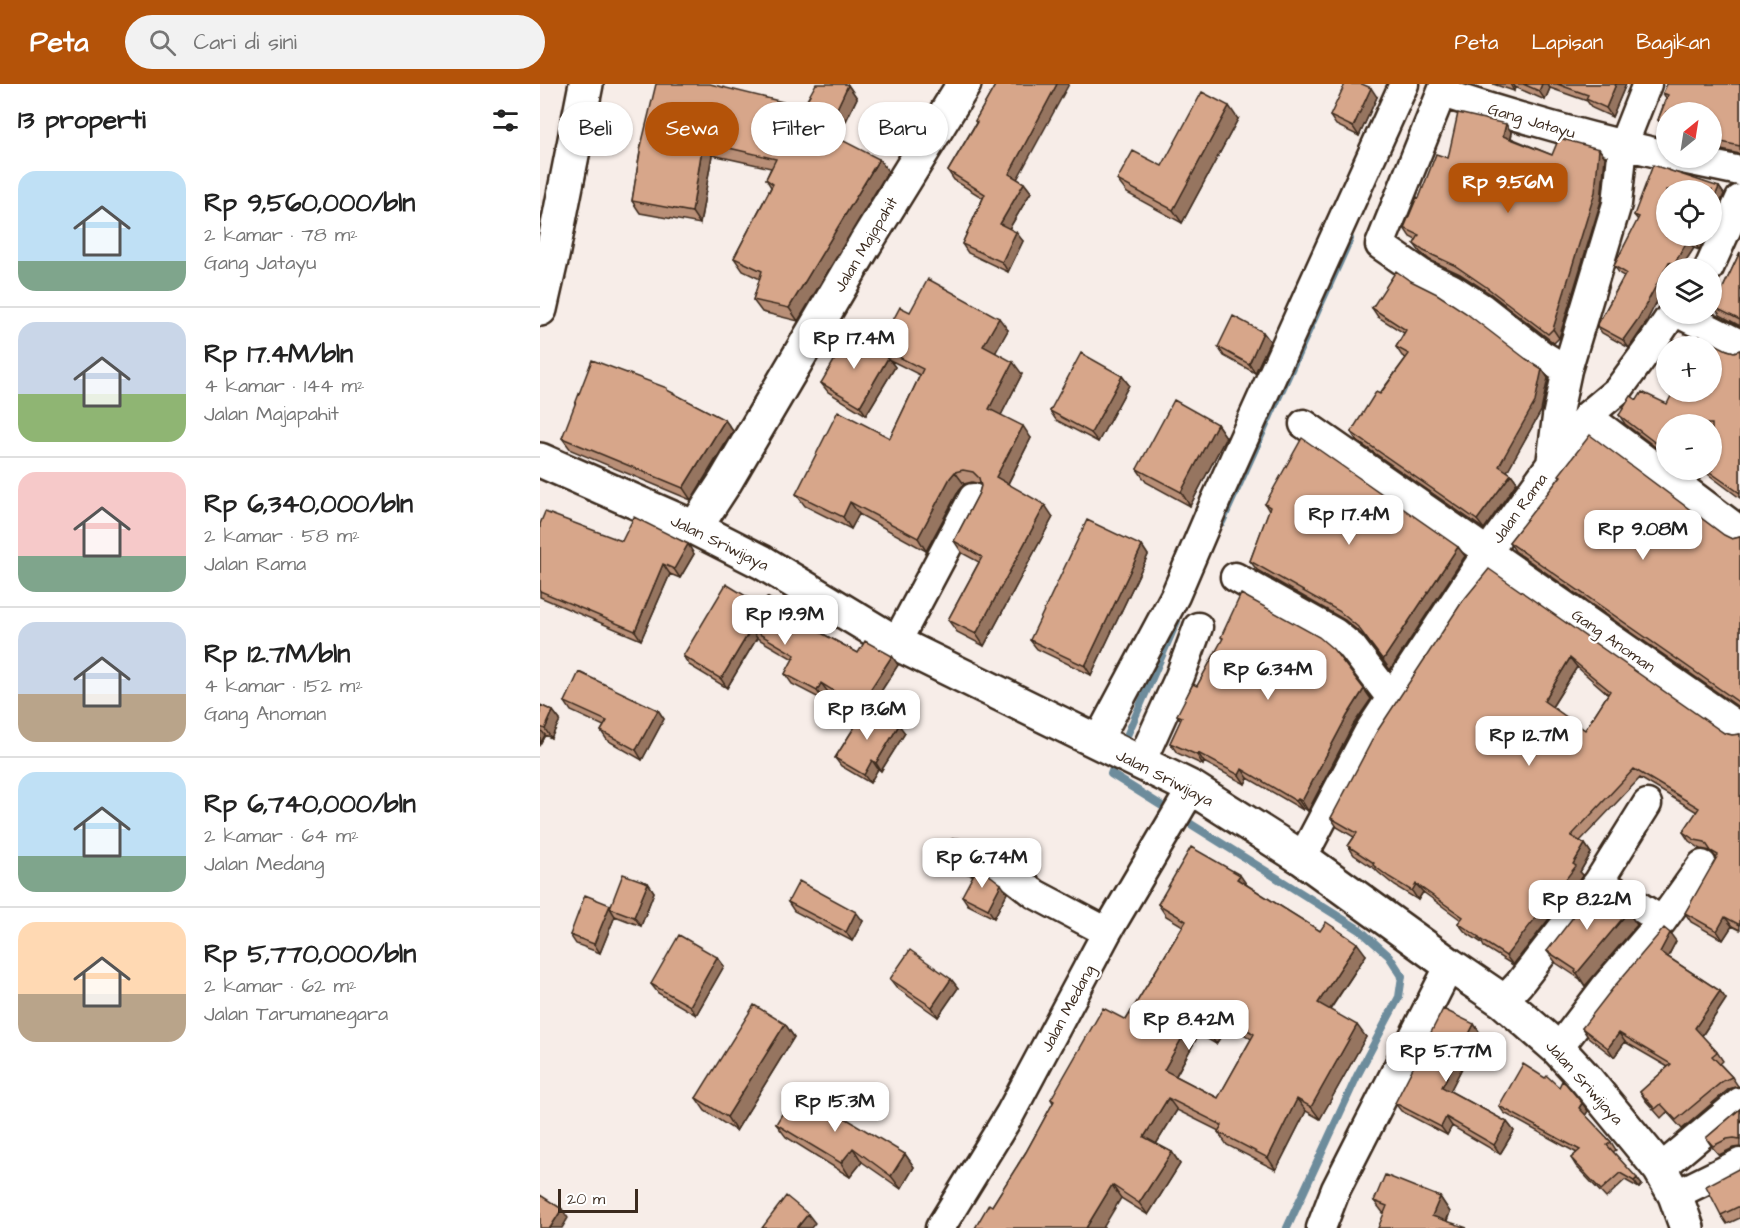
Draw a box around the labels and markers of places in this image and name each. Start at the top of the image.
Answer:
pin: Rp 9.56M [1446,163,1570,214]
pin: Rp 17.4M [792,319,916,370]
pin: Rp 17.4M [1287,495,1411,546]
pin: Rp 9.08M [1581,510,1705,561]
pin: Rp 19.9M [723,595,847,646]
pin: Rp 6.34M [1206,650,1330,701]
pin: Rp 13.6M [805,690,929,741]
pin: Rp 12.7M [1467,716,1591,767]
pin: Rp 6.74M [920,838,1044,889]
pin: Rp 8.22M [1525,880,1649,931]
pin: Rp 8.42M [1127,1000,1251,1051]
pin: Rp 5.77M [1384,1032,1508,1083]
pin: Rp 15.3M [773,1082,897,1133]

